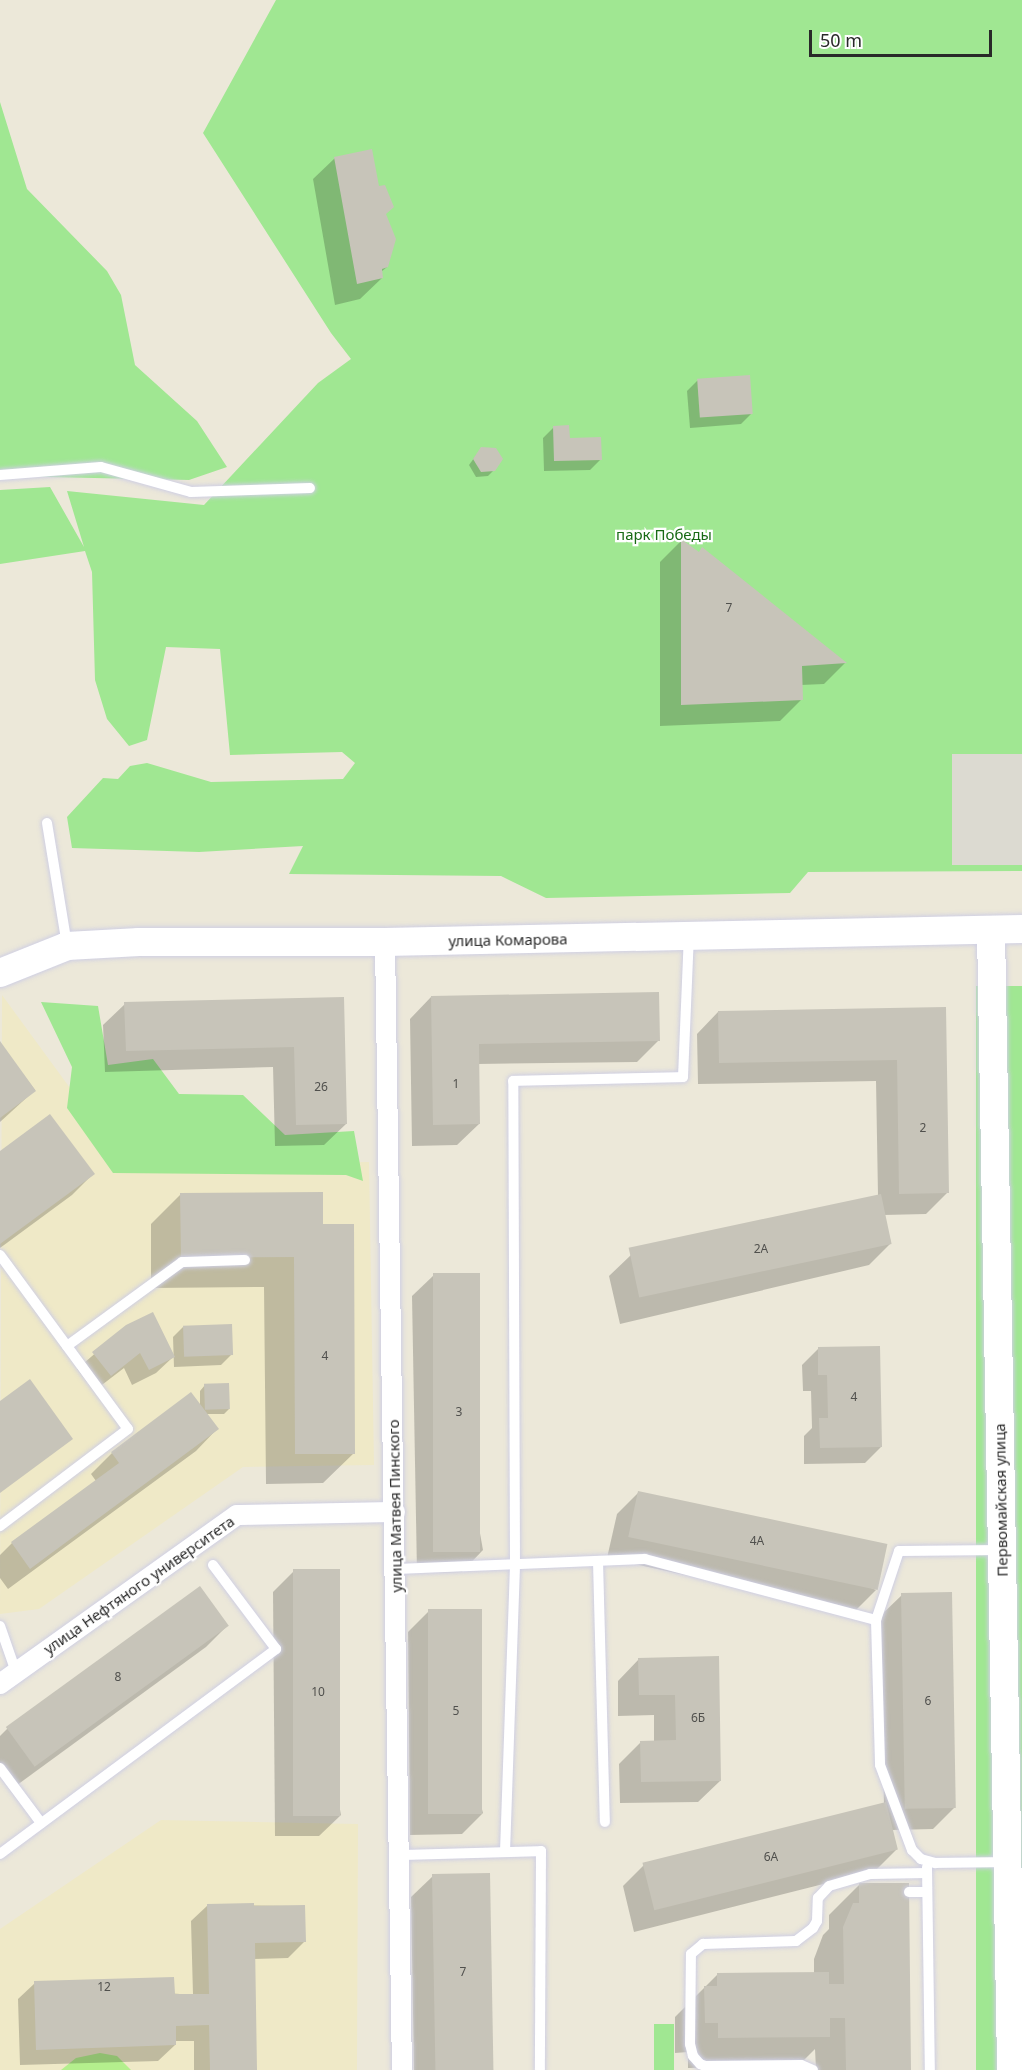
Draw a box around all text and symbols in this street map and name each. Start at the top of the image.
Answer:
scale bar [812,18,995,56]
text: 50 m [820,28,862,52]
park label: парк Победы [616,526,712,544]
house number: 7 [726,601,732,615]
street label: улица Комарова [448,930,568,950]
house number: 1 [453,1077,459,1091]
house number: 26 [314,1080,328,1094]
house number: 2 [920,1121,926,1135]
house number: 2А [754,1242,768,1256]
house number: 4 [322,1349,328,1363]
house number: 4 [851,1390,857,1404]
house number: 3 [456,1405,462,1419]
street label: улица Матвея Пинского [384,1419,406,1593]
street label: Первомайская улица [991,1423,1011,1577]
street label: улица Нефтяного университета [40,1512,238,1658]
house number: 4А [750,1534,764,1548]
house number: 8 [115,1670,121,1684]
house number: 10 [311,1685,325,1699]
house number: 6 [925,1694,931,1708]
house number: 5 [453,1704,459,1718]
house number: 6Б [691,1711,705,1725]
house number: 6А [764,1850,778,1864]
house number: 7 [460,1965,466,1979]
house number: 12 [97,1980,111,1994]

